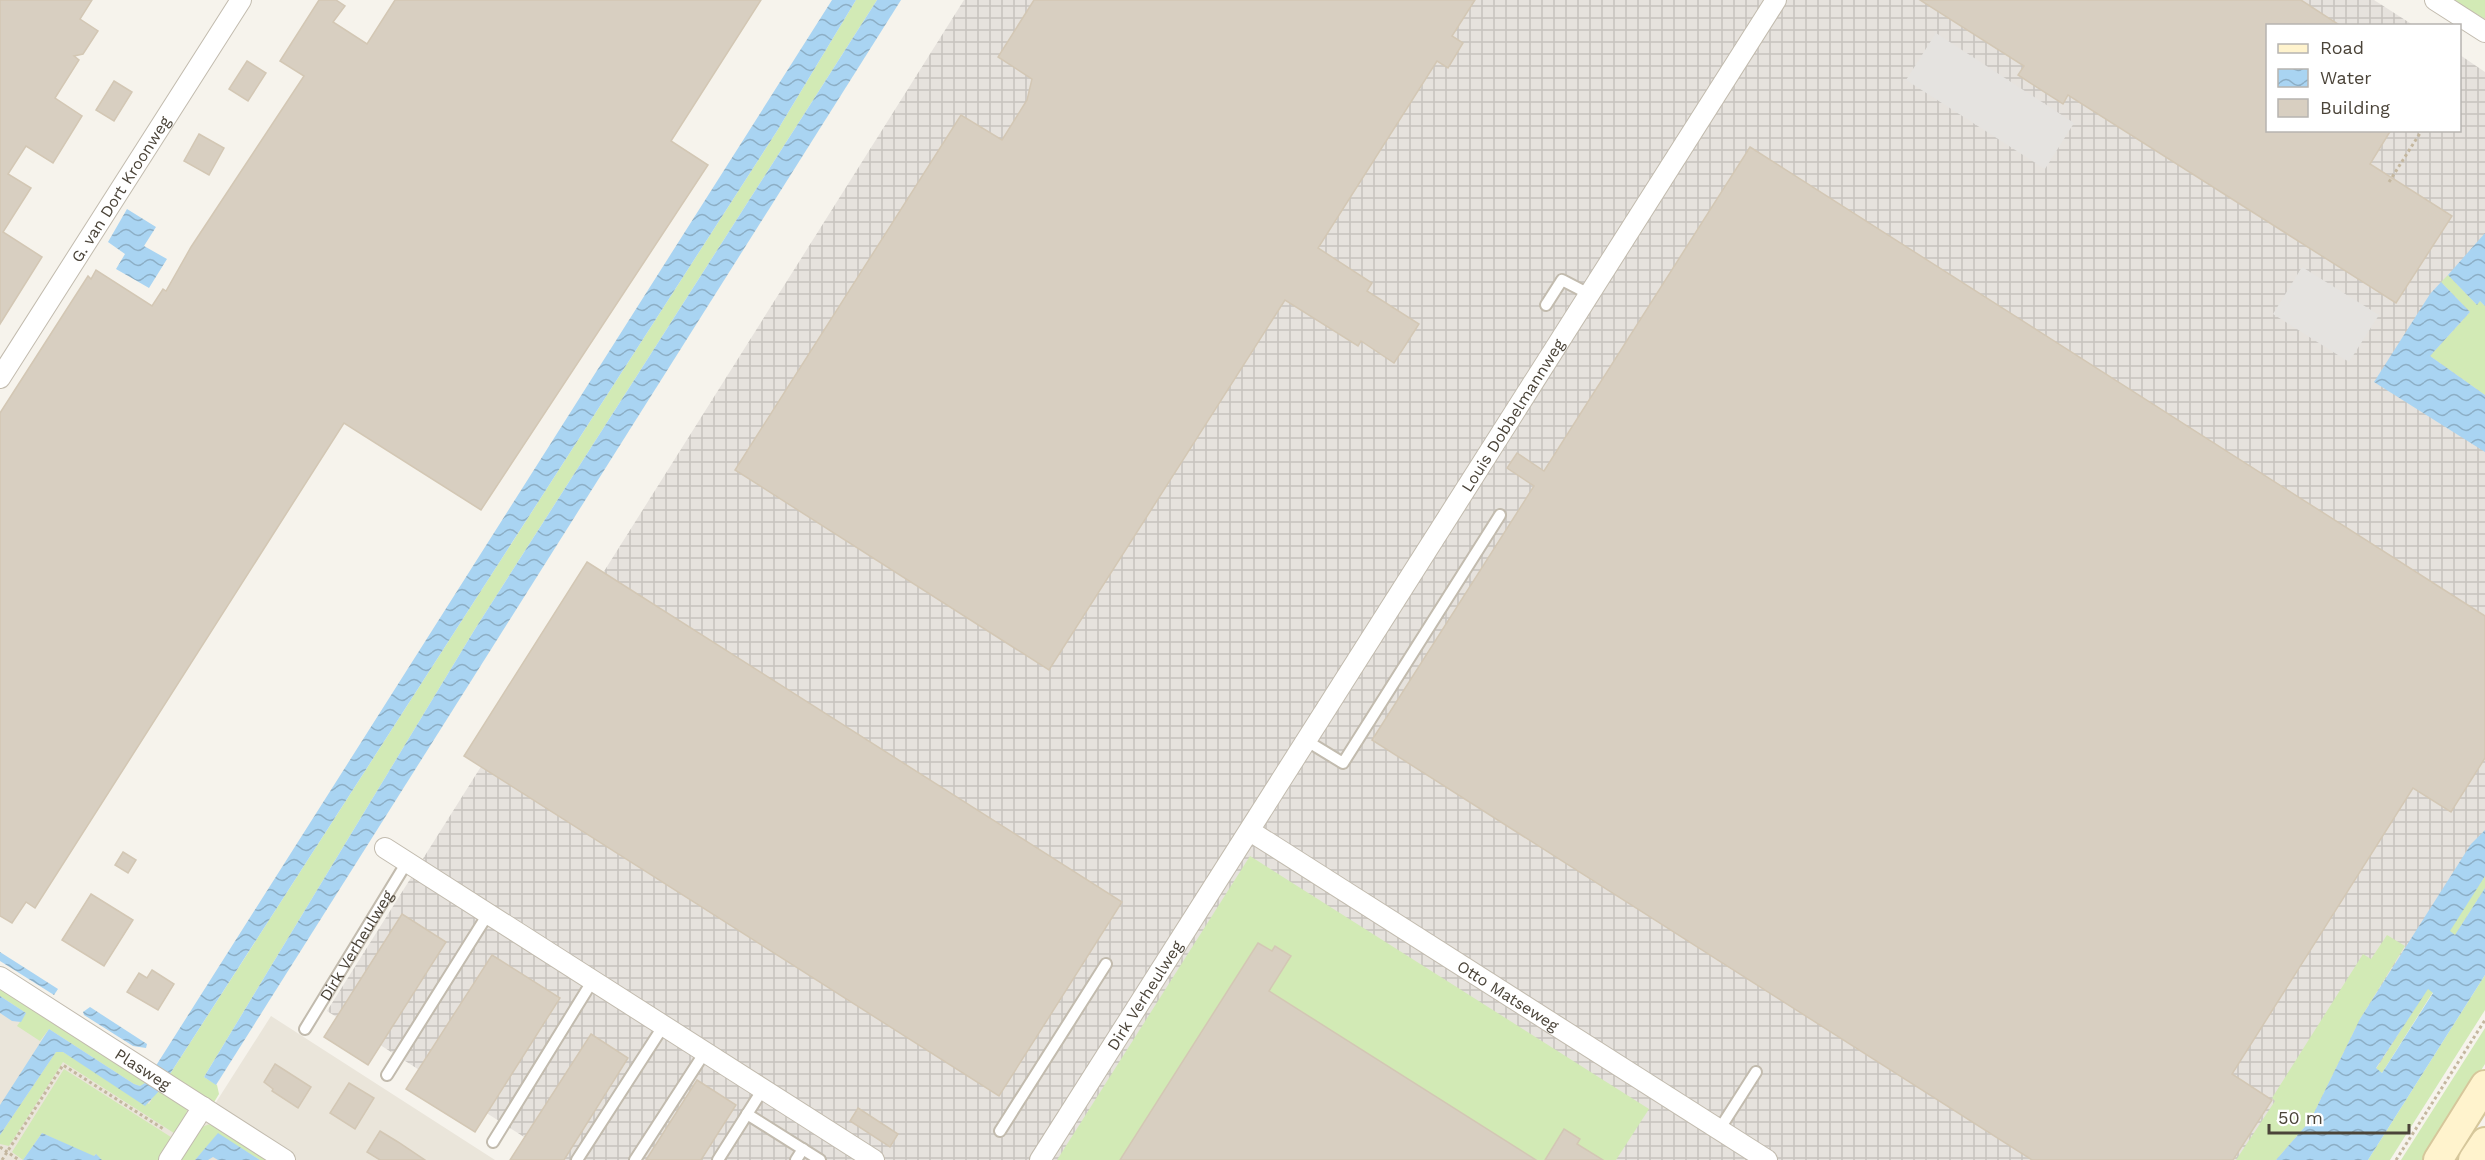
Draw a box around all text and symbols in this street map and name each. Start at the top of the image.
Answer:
legend [2266,24,2461,132]
text: Road [2320,37,2364,58]
text: Water [2320,67,2372,88]
text: Building [2320,97,2390,118]
street label: G. van Dort Kroonweg [67,112,175,266]
street label: Louis Dobbelmannweg [1457,335,1569,495]
street label: Dirk Verheulweg [316,887,398,1004]
street label: Dirk Verheulweg [1103,937,1187,1054]
street label: Otto Matseweg [1453,956,1563,1035]
street label: Plasweg [111,1044,175,1094]
scale bar [2269,1097,2408,1135]
text: 50 m [2278,1107,2323,1128]

